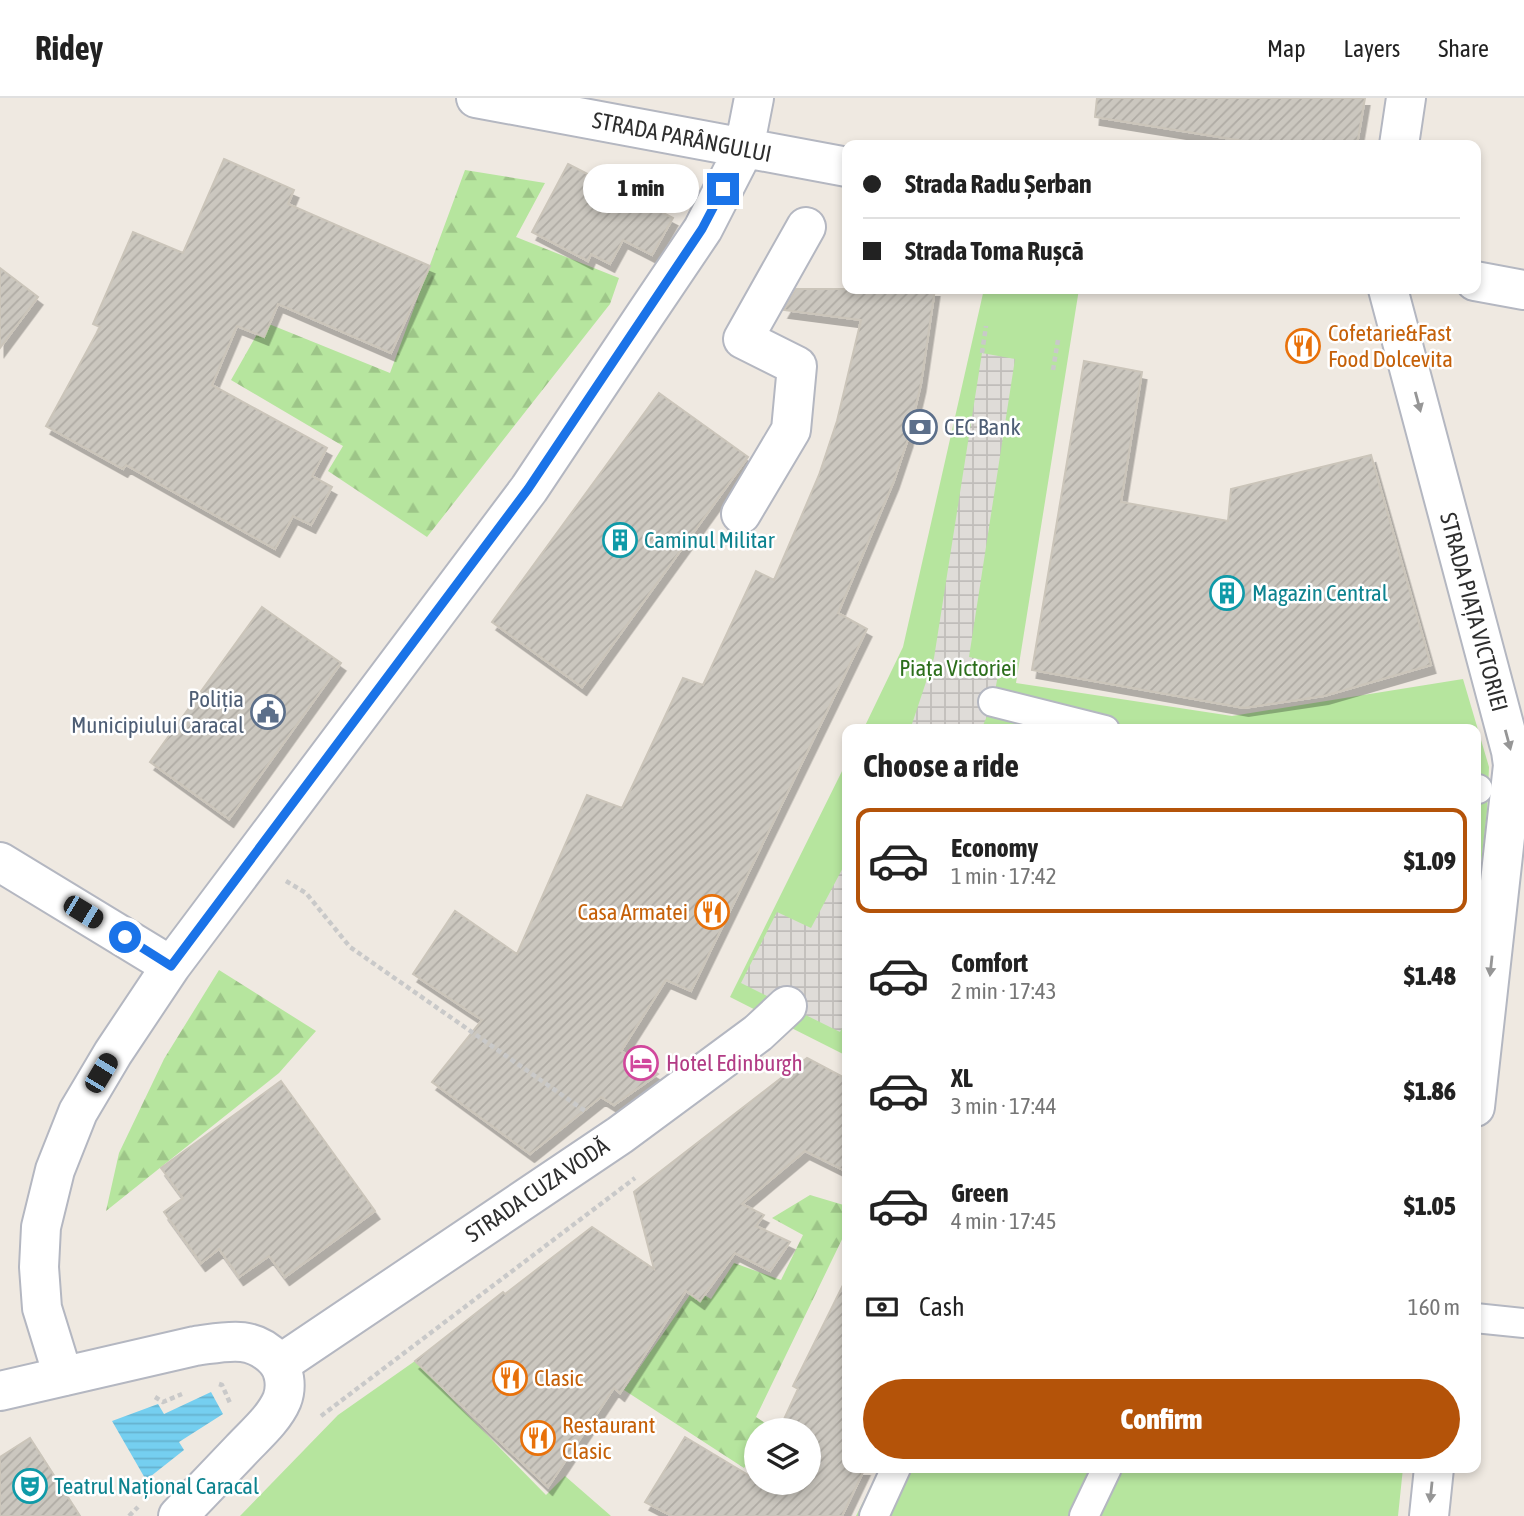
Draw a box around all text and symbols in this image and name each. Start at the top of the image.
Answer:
text: Ridey [35,29,103,67]
text: Map [1267,35,1306,62]
text: Layers [1344,35,1400,62]
text: Share [1438,35,1489,62]
street label: STRADA PARÂNGULUI [590,107,774,167]
callout: 1 min [583,164,698,214]
text: Strada Radu Șerban [905,169,1092,199]
route end [707,173,739,205]
text: 1 min [618,175,664,201]
text: Strada Toma Rușcă [905,236,1084,266]
place label: Cofetarie&Fast Food Dolcevita [1328,320,1453,372]
restaurant icon: Cofetarie&Fast Food Dolcevita [1284,327,1322,365]
one-way arrow [1413,392,1423,413]
bank icon: CEC Bank [901,408,939,446]
place label: CEC Bank [944,414,1021,440]
street label: STRADA PIAȚA VICTORIEI [1435,510,1513,714]
building icon: Caminul Militar [601,521,639,559]
place label: Caminul Militar [644,527,776,553]
building icon: Magazin Central [1208,574,1246,612]
place label: Magazin Central [1252,580,1388,606]
park label: Piața Victoriei [899,655,1017,681]
place label: Poliția Municipiului Caracal [71,686,244,738]
public building icon: Poliția Municipiului Caracal [249,693,287,731]
one-way arrow [1504,730,1514,751]
text: Choose a ride [863,747,1019,784]
icon: car [867,829,930,892]
text: Economy [951,833,1038,863]
text: $1.09 [1404,846,1456,876]
text: 1 min · 17:42 [951,863,1057,889]
car [60,892,107,932]
restaurant icon: Casa Armatei [693,893,731,931]
place label: Casa Armatei [578,899,688,925]
route start [109,921,141,953]
icon: car [867,944,930,1007]
text: Comfort [951,948,1028,978]
one-way arrow [1486,955,1497,977]
text: $1.48 [1404,961,1456,991]
text: 2 min · 17:43 [951,978,1057,1004]
hotel icon: Hotel Edinburgh [622,1044,660,1082]
car [82,1050,121,1096]
place label: Hotel Edinburgh [666,1050,803,1076]
icon: car [867,1059,930,1122]
text: XL [951,1063,973,1093]
text: $1.86 [1404,1076,1456,1106]
text: 3 min · 17:44 [951,1093,1057,1119]
street label: STRADA CUZA VODĂ [460,1132,614,1248]
icon: car [867,1174,930,1237]
text: Green [951,1178,1009,1208]
text: $1.05 [1404,1191,1456,1221]
text: 4 min · 17:45 [951,1208,1057,1234]
icon: cash [863,1288,901,1326]
text: Cash [919,1292,965,1322]
text: 160 m [1408,1294,1460,1320]
restaurant icon: Clasic [491,1359,529,1397]
place label: Clasic [534,1365,584,1391]
button: Confirm [863,1379,1460,1459]
place label: Restaurant Clasic [562,1412,655,1464]
map controls [744,1418,821,1495]
button: layers [744,1418,821,1495]
restaurant icon: Restaurant Clasic [519,1419,557,1457]
theatre icon: Teatrul Național Caracal [11,1467,49,1505]
place label: Teatrul Național Caracal [54,1473,259,1499]
one-way arrow [1426,1481,1437,1503]

